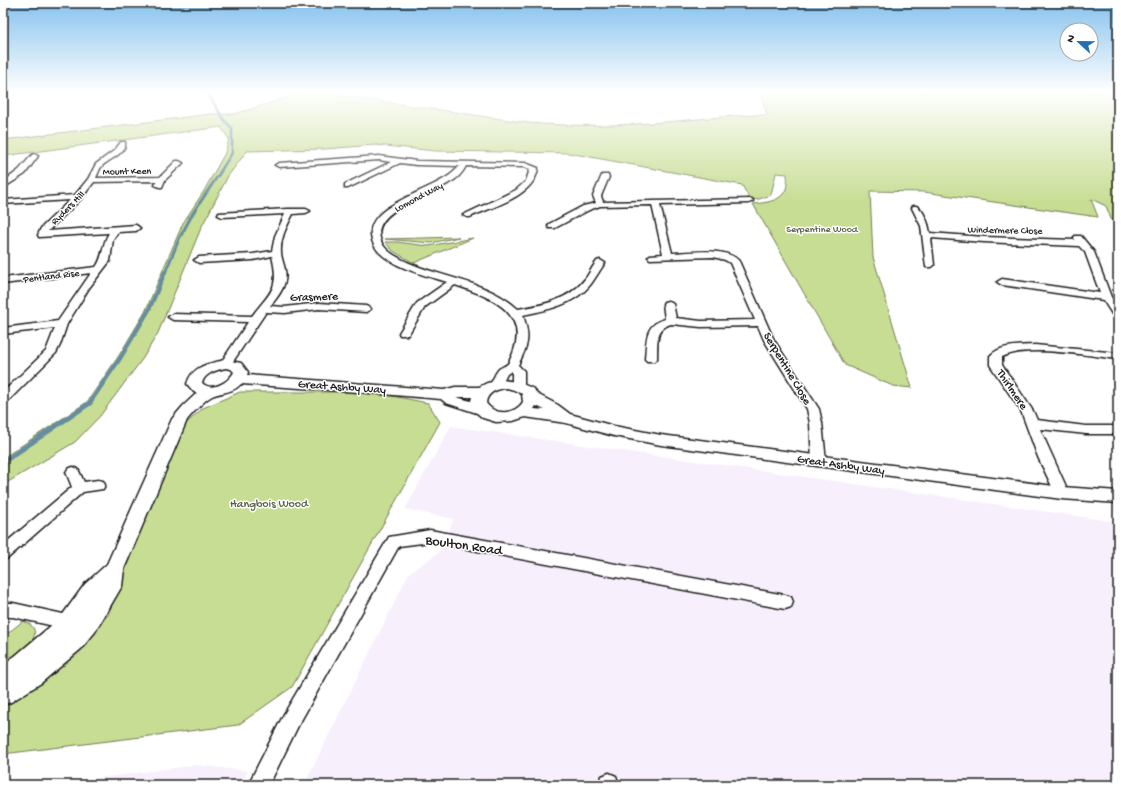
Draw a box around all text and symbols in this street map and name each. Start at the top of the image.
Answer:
north arrow [1059,22,1099,62]
text: N [1065,33,1078,45]
street label: Mount Keen [103,166,152,178]
street label: Lomond Way [393,180,445,216]
street label: Ryders Hill [49,189,88,228]
park label: Serpentine Wood [786,224,859,236]
street label: Windermere Close [967,224,1043,238]
street label: Pentland Rise [21,267,81,287]
street label: Grasmere [290,290,339,306]
street label: Serpentine Close [759,330,814,408]
street label: Thirlmere [992,366,1030,414]
street label: Great Ashby Way [297,378,386,398]
street label: Great Ashby Way [796,453,885,479]
park label: Hangbois Wood [230,498,309,512]
street label: Boulton Road [423,533,505,561]

